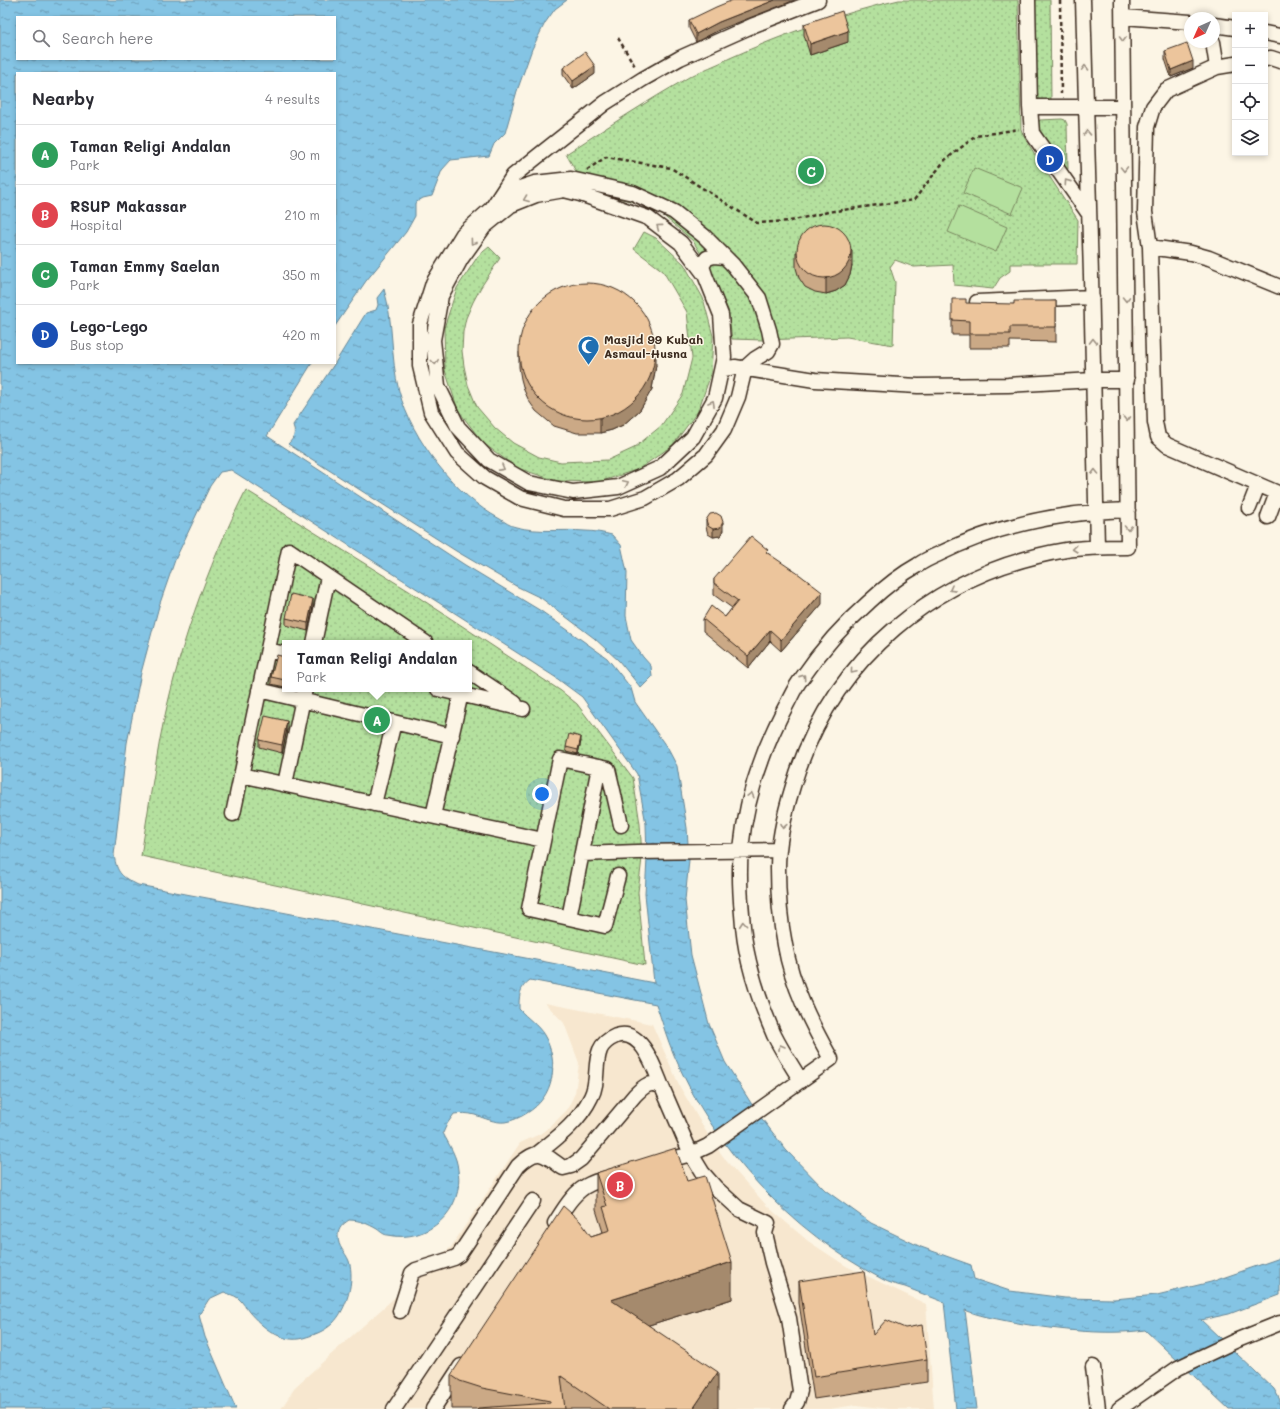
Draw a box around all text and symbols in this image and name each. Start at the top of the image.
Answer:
north arrow [1184,12,1220,48]
map controls [1232,12,1268,156]
button: + [1232,12,1268,48]
search box [16,16,336,60]
icon: search [30,27,52,49]
text: Search here [62,28,153,48]
one-way arrow [1119,36,1127,42]
button: − [1232,48,1268,84]
one-way arrow [1081,65,1089,71]
button: locate [1232,84,1268,120]
text: Nearby [32,87,94,109]
text: 4 results [265,90,320,107]
button: layers [1232,120,1268,156]
one-way arrow [1083,130,1091,136]
text: Taman Religi Andalan [70,136,231,156]
pin: D [1037,144,1063,174]
text: A [40,146,50,163]
text: 90 m [290,146,320,163]
text: Park [70,156,99,173]
pin: C [798,156,824,186]
one-way arrow [1120,166,1128,172]
one-way arrow [1064,179,1071,186]
one-way arrow [522,194,530,202]
text: RSUP Makassar [70,196,187,216]
text: B [41,206,49,223]
text: 210 m [284,206,320,223]
text: Hospital [70,216,122,233]
one-way arrow [657,225,664,232]
one-way arrow [470,238,478,245]
text: Taman Emmy Saelan [70,256,220,276]
text: C [40,266,50,283]
text: 350 m [282,266,320,283]
text: Park [70,276,99,293]
one-way arrow [1122,296,1130,302]
text: Lego-Lego [70,316,148,336]
text: D [40,326,50,343]
text: 420 m [283,326,320,343]
place label: Masjid 99 Kubah Asmaul-Husna [604,331,703,361]
mosque icon: Masjid 99 Kubah Asmaul-Husna [575,333,601,366]
text: Bus stop [70,336,123,353]
one-way arrow [1088,338,1097,344]
one-way arrow [431,359,440,365]
one-way arrow [707,400,715,407]
one-way arrow [1123,416,1131,422]
one-way arrow [498,463,505,470]
one-way arrow [1091,469,1099,475]
one-way arrow [622,480,629,488]
one-way arrow [1124,525,1132,531]
one-way arrow [1072,545,1078,554]
one-way arrow [949,584,956,592]
popup [282,640,472,692]
text: Taman Religi Andalan [297,648,457,668]
one-way arrow [850,667,857,674]
text: Park [297,668,326,685]
one-way arrow [798,674,805,681]
pin: A [364,705,390,735]
your location [532,784,552,804]
one-way arrow [746,792,755,799]
one-way arrow [780,823,788,830]
one-way arrow [738,921,747,927]
one-way arrow [779,1044,786,1051]
pin: B [607,1170,633,1200]

